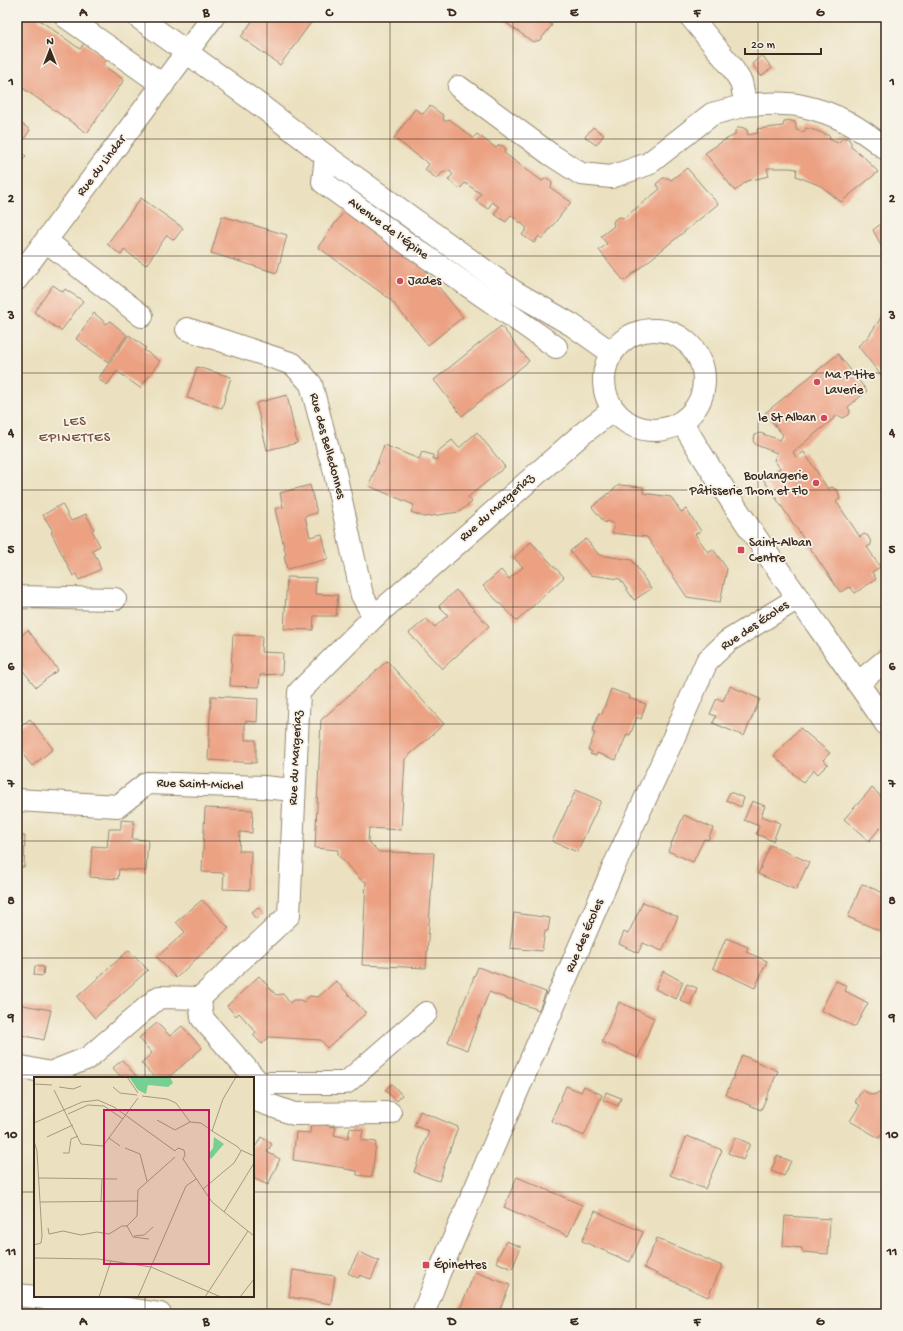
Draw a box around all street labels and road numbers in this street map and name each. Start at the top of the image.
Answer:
street label: Rue du Lindar [74,131,131,200]
street label: Avenue de l'Épine [345,194,432,263]
street label: Rue des Belledonnes [306,391,349,502]
street label: Rue du Margeriaz [457,470,538,545]
street label: Rue des Écoles [718,596,793,654]
street label: Rue du Margeriaz [286,709,306,806]
street label: Rue Saint-Michel [156,776,244,794]
street label: Rue des Écoles [562,895,608,975]

